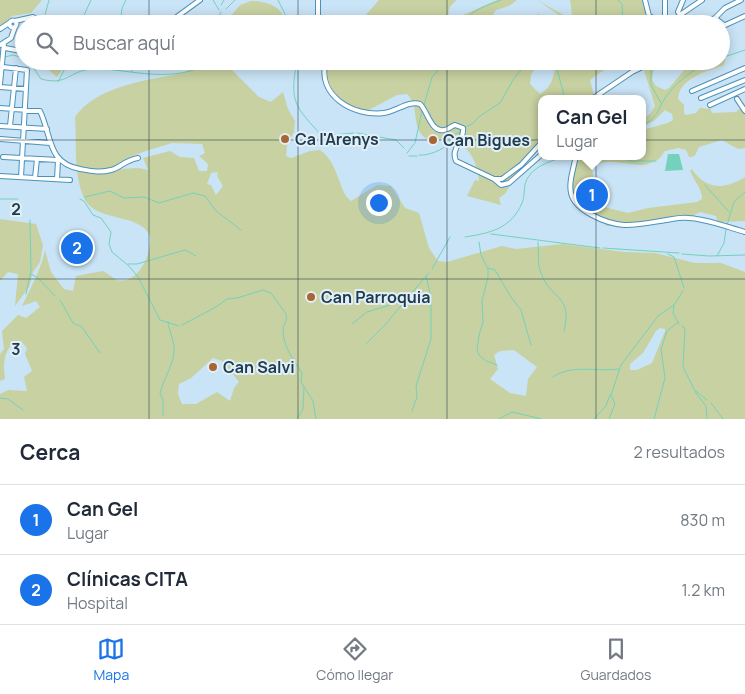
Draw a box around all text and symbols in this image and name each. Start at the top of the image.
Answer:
search box [15,15,730,70]
icon: search [33,29,61,57]
text: Buscar aquí [73,30,175,56]
popup [538,95,646,160]
text: Can Gel [556,104,628,130]
place label: Ca l'Arenys [295,128,379,150]
place label: Can Bigues [443,129,530,151]
text: Lugar [556,130,598,152]
marker: Ca l'Arenys [279,133,291,145]
marker: Can Bigues [427,134,439,146]
pin: 1 [576,176,608,214]
your location [366,190,392,216]
text: 2 [11,198,21,220]
pin: 2 [61,229,93,267]
place label: Can Parroquia [321,286,431,308]
marker: Can Parroquia [305,291,317,303]
text: 3 [11,338,21,360]
place label: Can Salvi [223,356,295,378]
marker: Can Salvi [207,361,219,373]
text: Cerca [20,438,80,466]
text: 2 resultados [634,441,725,463]
text: Can Gel [67,496,138,522]
text: 1 [32,509,40,531]
text: 830 m [680,509,725,531]
text: Lugar [67,522,109,544]
text: Clínicas CITA [67,566,188,592]
text: 2 [31,579,41,601]
text: 1.2 km [682,579,725,601]
text: Hospital [67,592,128,614]
tab: Mapa [94,635,129,684]
tab: Cómo llegar [316,635,393,684]
tab: Guardados [581,635,651,684]

